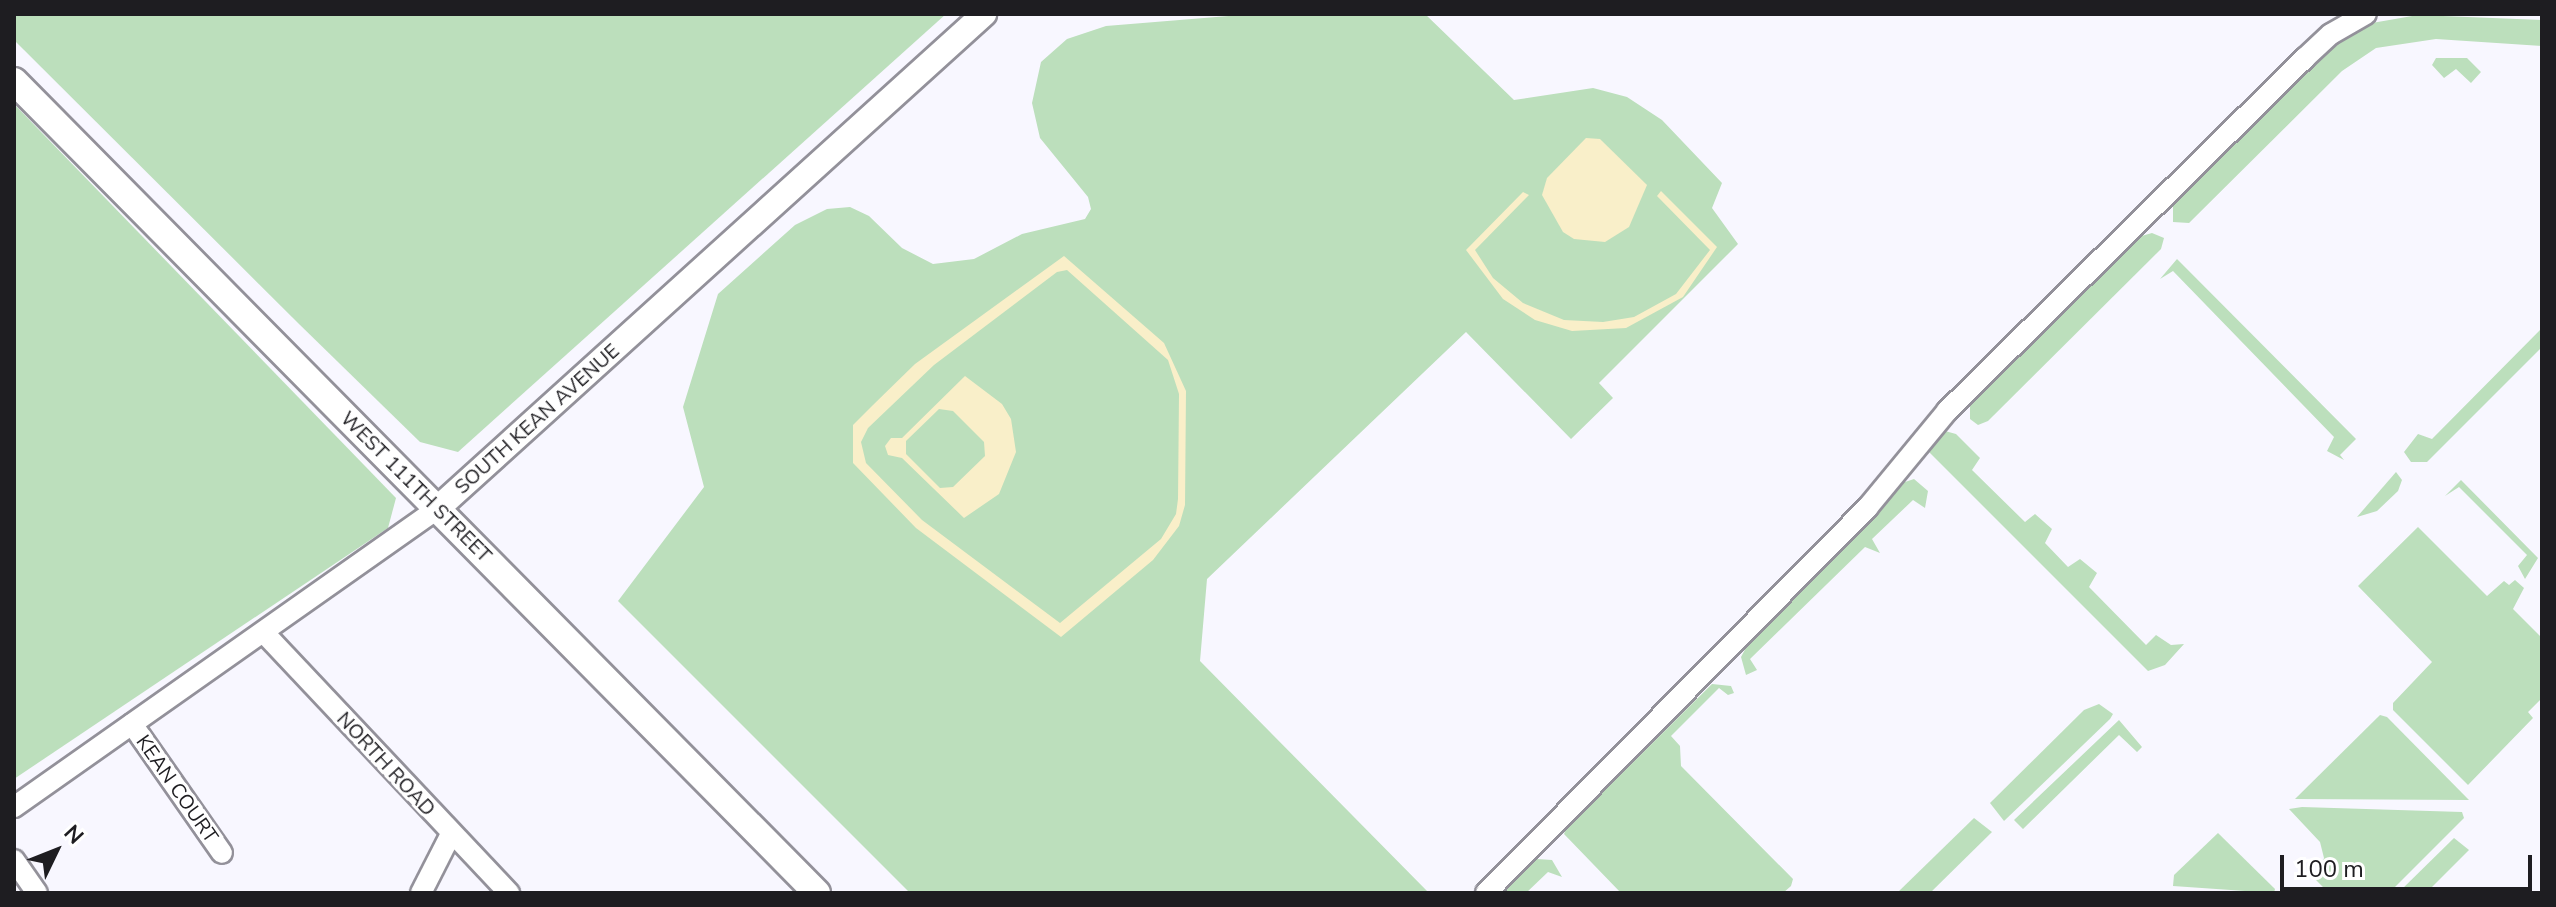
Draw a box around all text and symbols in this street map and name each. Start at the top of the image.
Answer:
street label: SOUTH KEAN AVENUE [450,339,624,499]
street label: WEST 111TH STREET [336,407,496,567]
street label: NORTH ROAD [332,707,440,821]
street label: KEAN COURT [131,730,223,848]
north arrow [16,811,96,891]
text: N [57,818,90,851]
scale bar [2284,839,2536,889]
text: 100 m [2294,853,2364,885]

